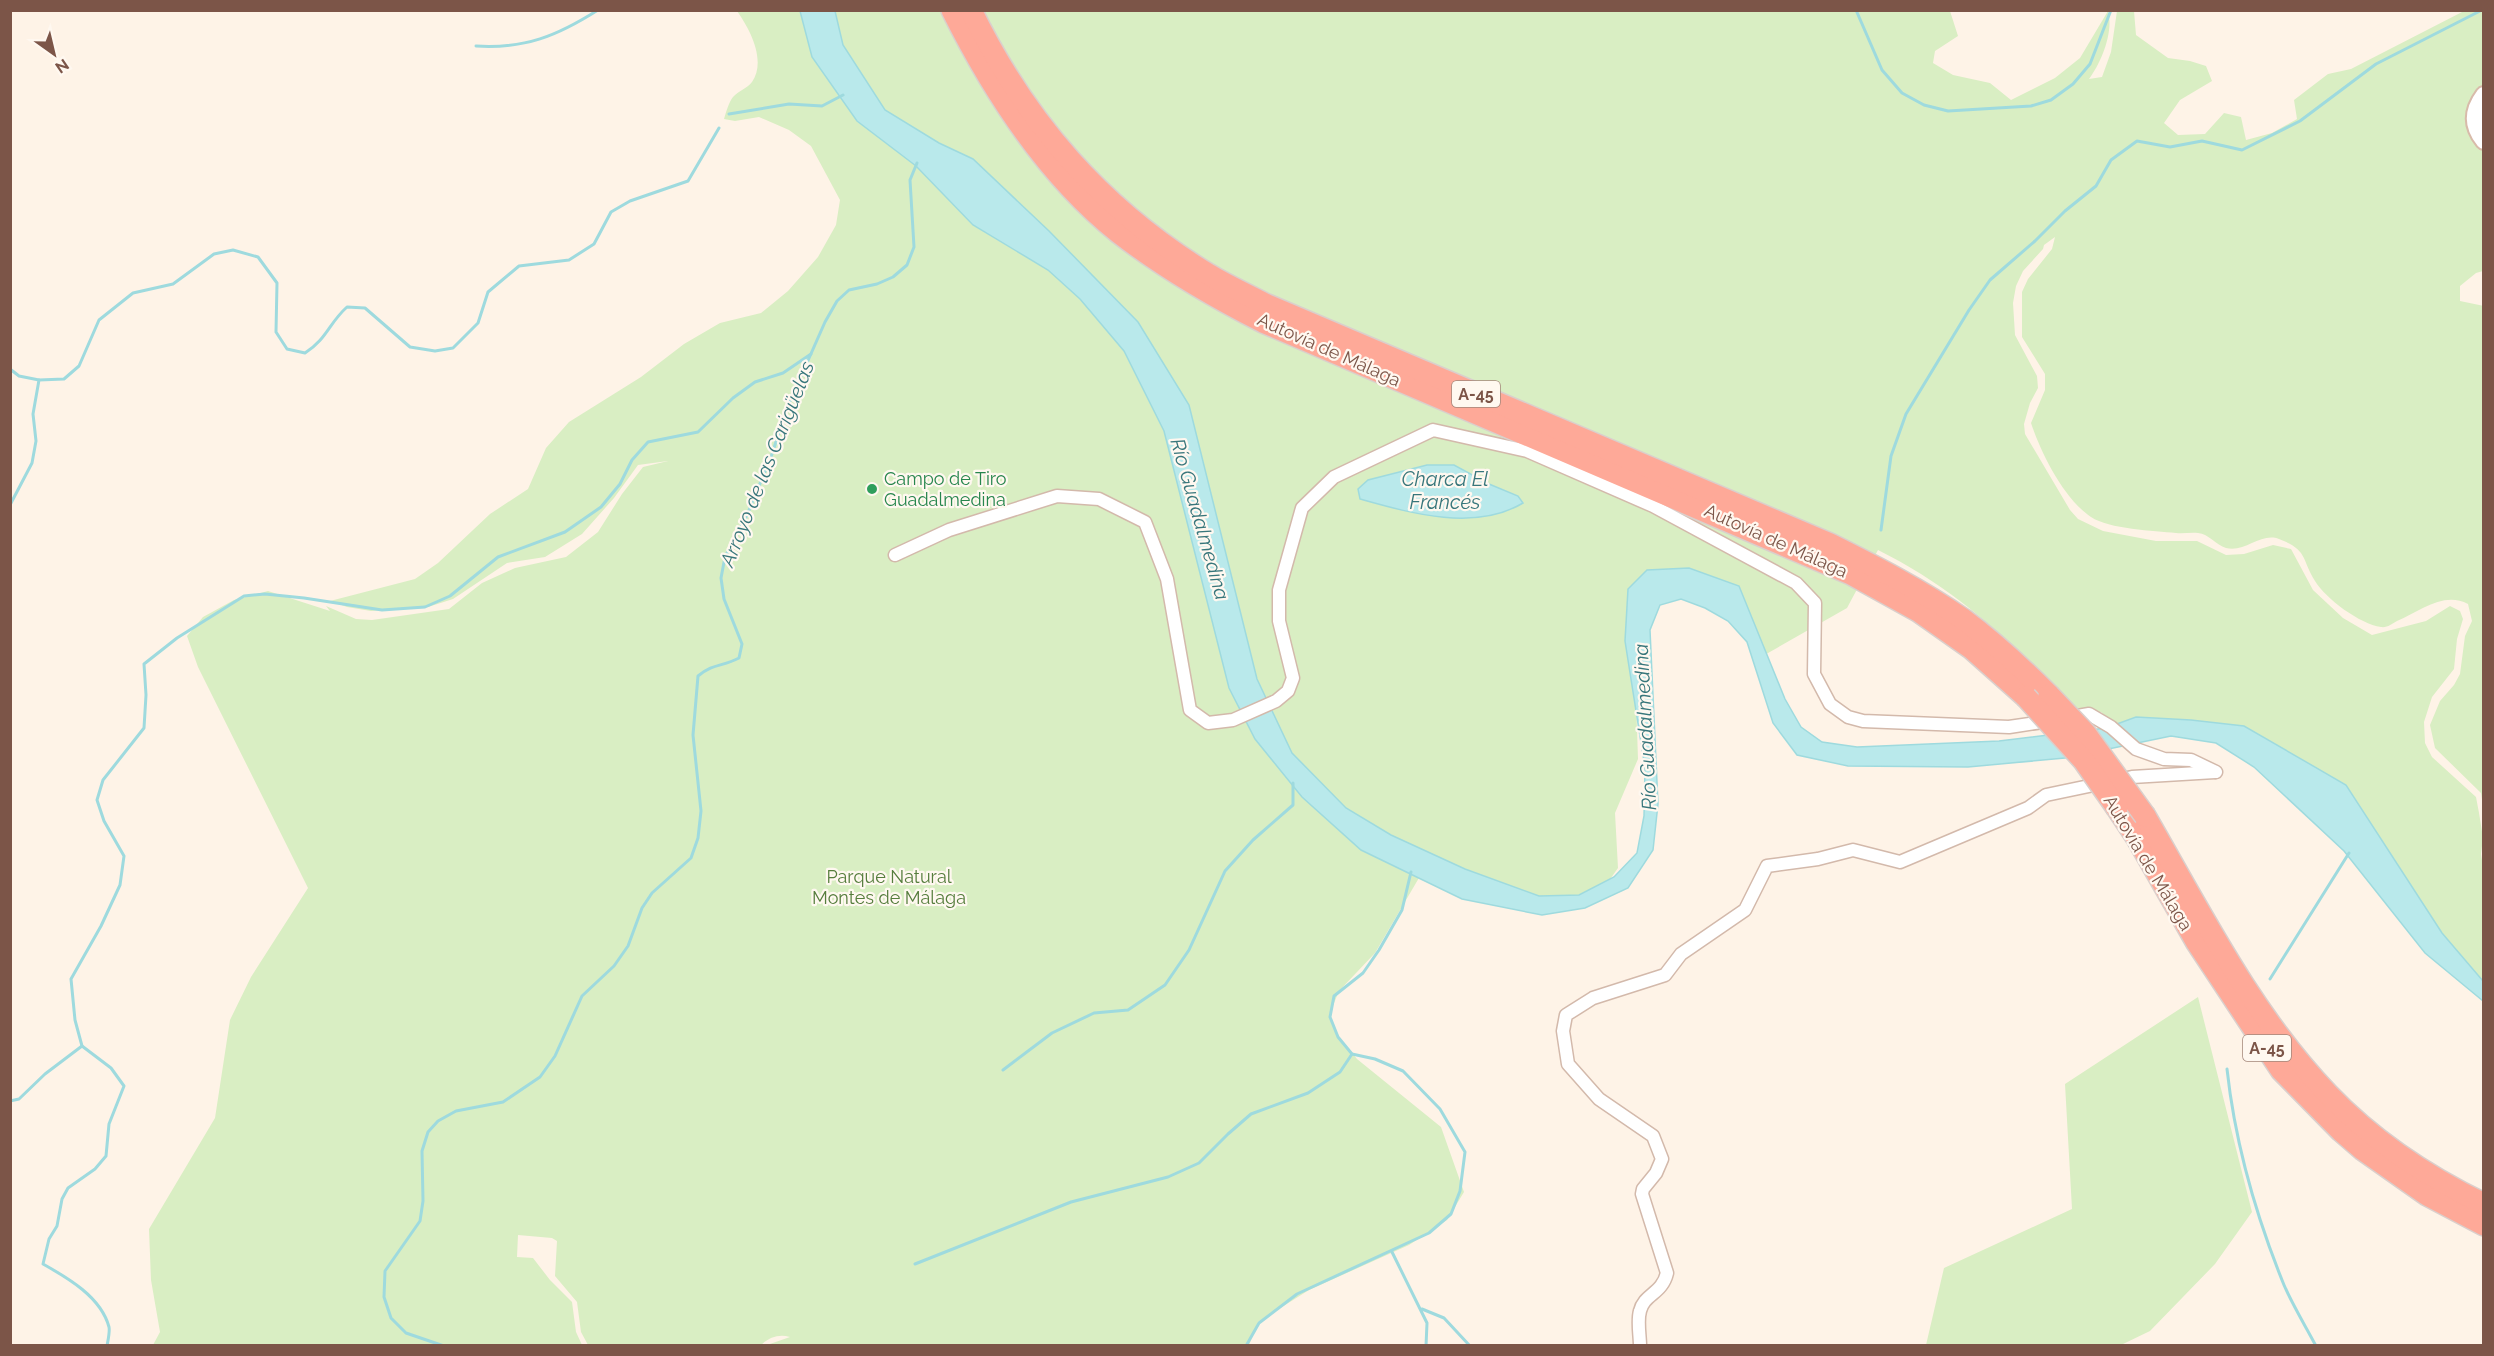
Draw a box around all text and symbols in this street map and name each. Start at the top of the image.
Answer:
north arrow [24,24,84,84]
text: N [52,55,72,77]
street label: Autovía de Málaga [1254,309,1404,391]
water label: Arroyo de las Carigüelas [714,357,819,571]
road number: A-45 [1452,381,1500,407]
water label: Río Guadalmedina [1165,435,1235,603]
water label: Charca El Francés [1401,467,1489,514]
place label: Campo de Tiro Guadalmedina [884,468,1007,510]
marker: Campo de Tiro Guadalmedina [865,482,879,496]
street label: Autovía de Málaga [1701,500,1851,582]
water label: Río Guadalmedina [1629,643,1661,811]
street label: Autovía de Málaga [2100,791,2197,934]
park label: Parque Natural Montes de Málaga [812,866,966,908]
road number: A-45 [2243,1035,2291,1061]

